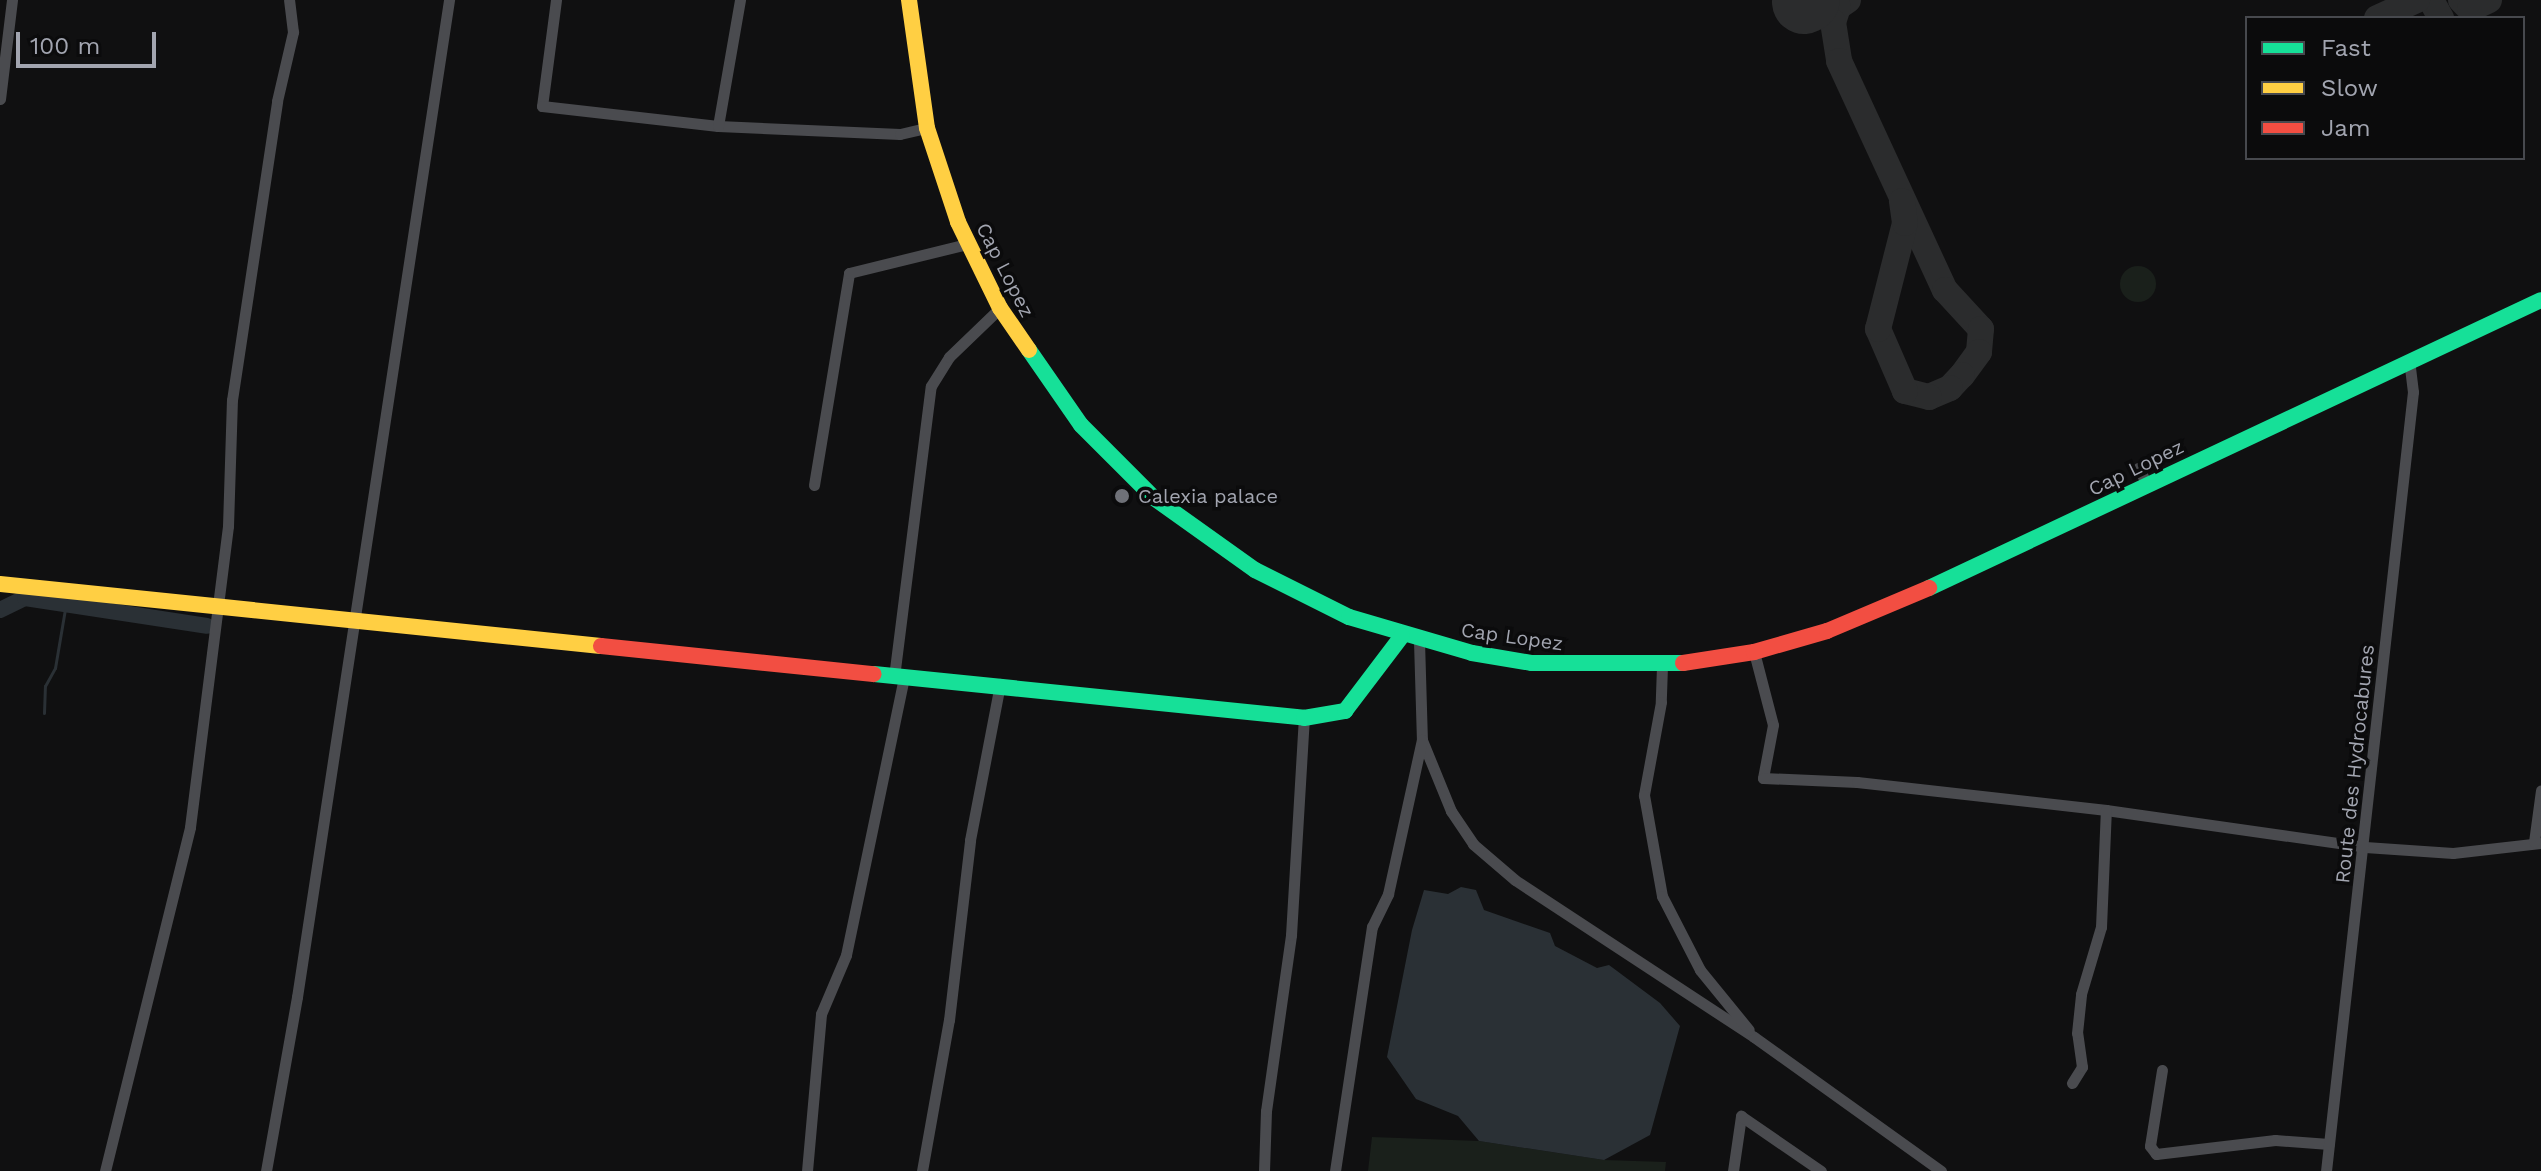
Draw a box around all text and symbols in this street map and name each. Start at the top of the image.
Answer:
scale bar [20,16,160,66]
legend [2245,16,2525,160]
text: 100 m [30,32,100,60]
text: Fast [2321,34,2371,62]
text: Slow [2321,74,2378,102]
text: Jam [2321,114,2371,142]
street label: Cap Lopez [971,219,1039,321]
street label: Cap Lopez [2085,435,2187,501]
place label: Calexia palace [1138,484,1278,508]
marker: Calexia palace [1113,487,1131,505]
street label: Cap Lopez [1459,618,1565,656]
street label: Route des Hydrocabures [2331,643,2379,885]

